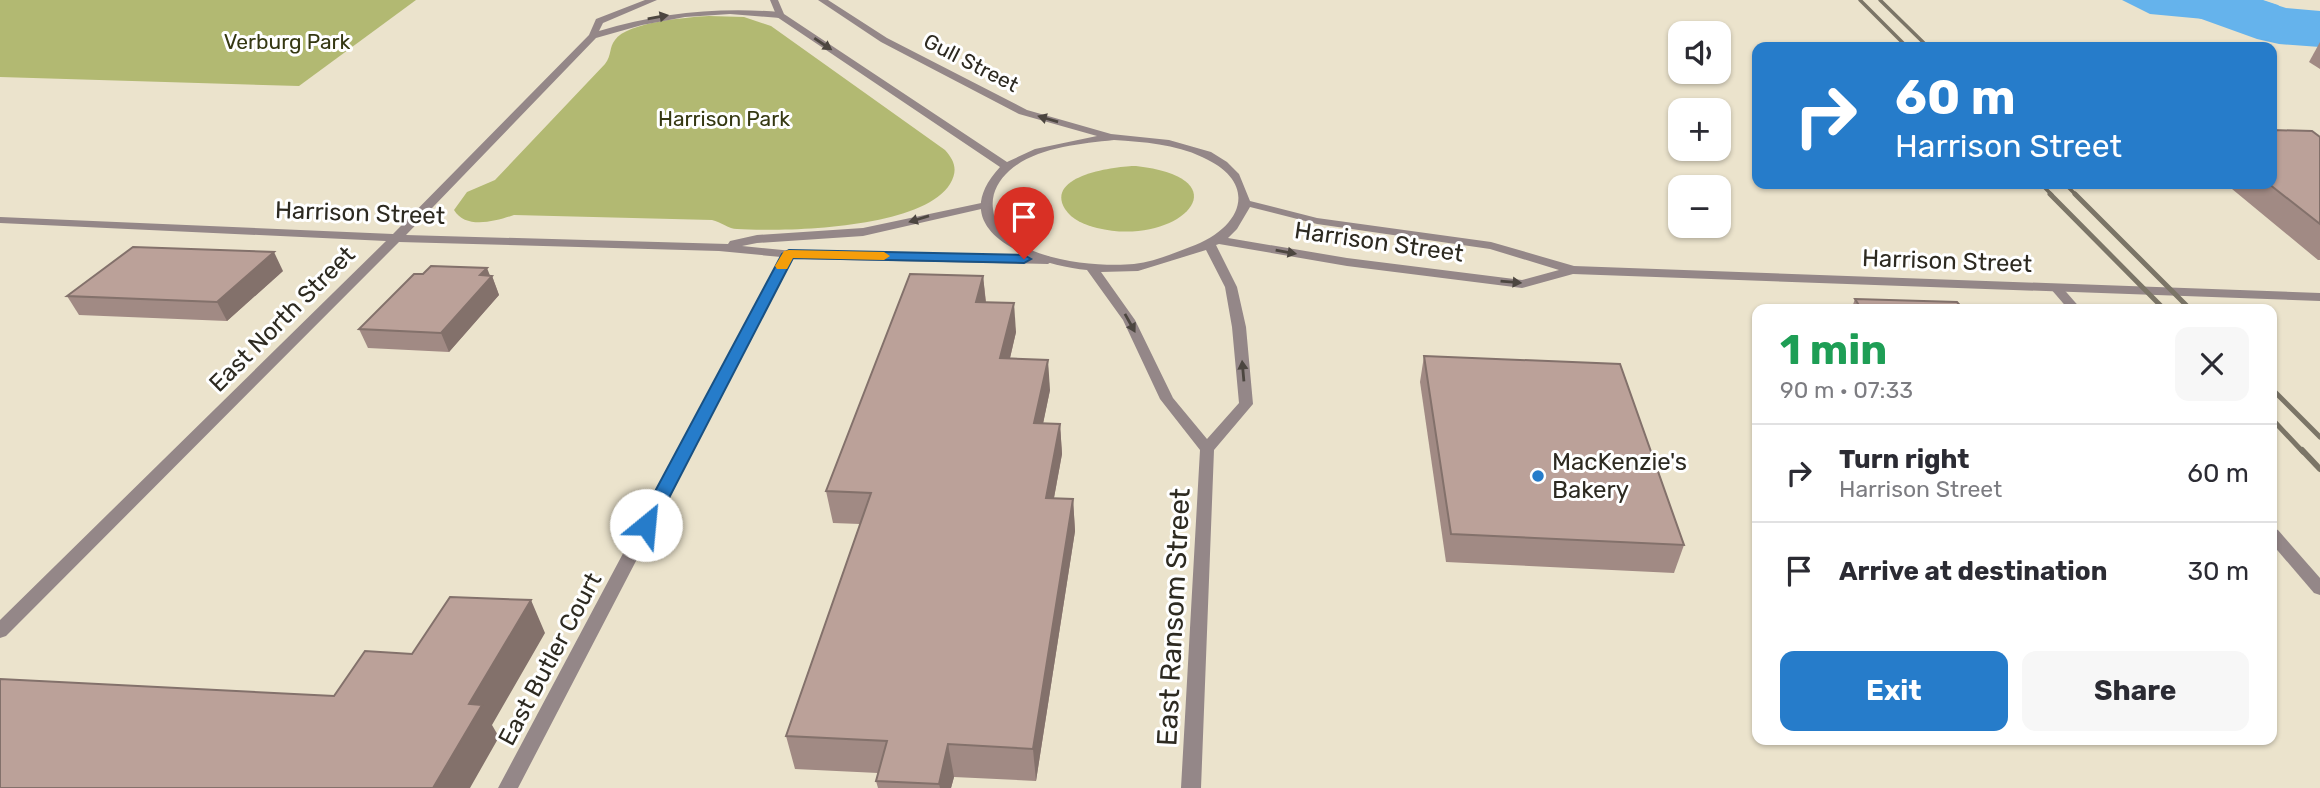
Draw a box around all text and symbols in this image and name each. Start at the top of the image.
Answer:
one-way arrow [647,11,669,22]
map controls [1668,21,1731,238]
button: sound [1668,21,1731,84]
street label: Gull Street [920,28,1023,97]
park label: Verburg Park [224,29,350,54]
one-way arrow [814,37,832,51]
text: 60 m [1895,68,2016,126]
icon: right [1780,70,1871,161]
button: + [1668,98,1731,161]
park label: Harrison Park [658,106,790,131]
one-way arrow [1037,113,1058,123]
text: Harrison Street [1895,127,2122,165]
button: − [1668,175,1731,238]
pin [994,187,1054,259]
street label: Harrison Street [274,196,446,230]
icon: arrive [1005,198,1043,236]
one-way arrow [908,214,929,224]
street label: Harrison Street [1293,216,1465,268]
street label: East North Street [203,240,361,398]
street label: Harrison Street [1861,244,2033,278]
one-way arrow [1275,247,1297,258]
one-way arrow [1500,277,1522,288]
one-way arrow [1124,314,1136,333]
text: 1 min [1780,325,1887,375]
button: close [2175,327,2249,401]
one-way arrow [1237,360,1248,382]
text: 90 m · 07:33 [1780,376,1913,404]
text: Turn right [1839,444,1969,475]
place label: MacKenzie's Bakery [1552,448,1687,504]
icon: right [1780,454,1818,492]
text: 60 m [2187,458,2249,489]
marker: MacKenzie's Bakery [1530,468,1546,484]
text: Harrison Street [1839,475,2002,503]
street label: East Ransom Street [1150,487,1197,747]
position arrow [609,488,683,562]
icon: arrive [1780,552,1818,590]
text: Arrive at destination [1839,556,2107,587]
text: 30 m [2187,556,2249,587]
street label: East Butler Court [493,568,607,750]
button: Exit [1780,651,2008,731]
button: Share [2022,651,2249,731]

